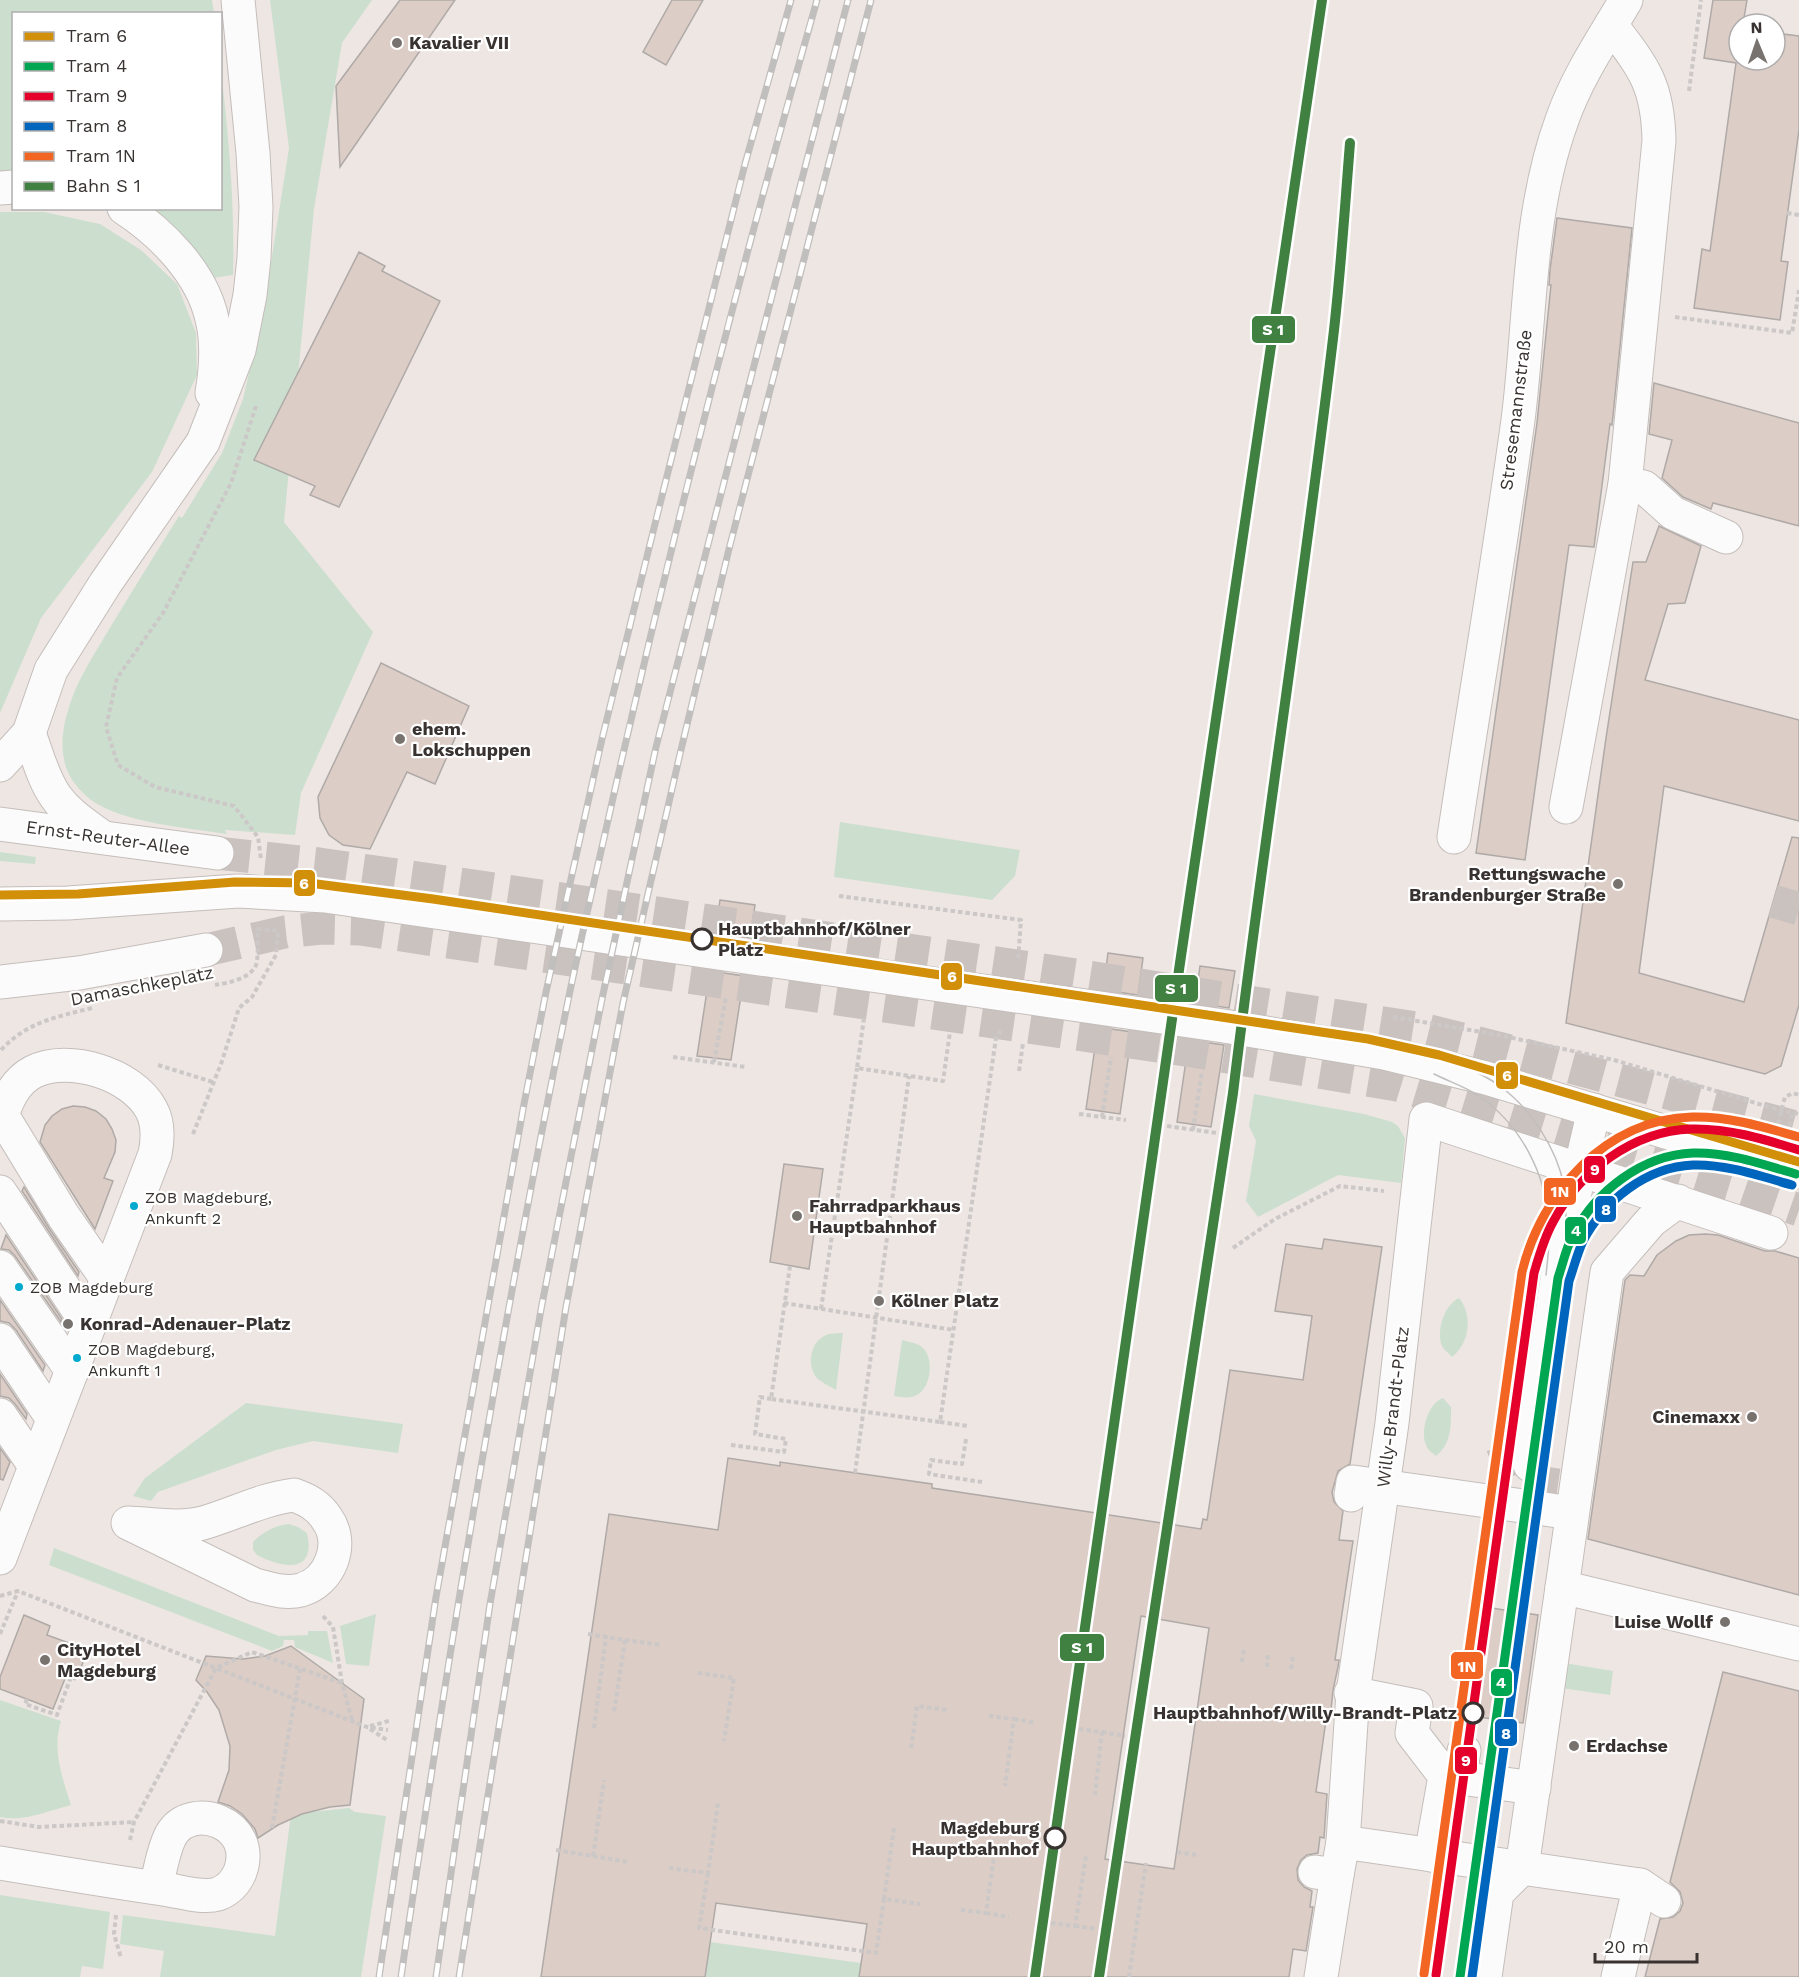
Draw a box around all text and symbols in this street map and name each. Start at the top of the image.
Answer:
legend [12,12,222,210]
north arrow [1727,12,1787,72]
text: N [1750,18,1763,37]
text: Tram 6 [66,25,127,46]
place label: Kavalier VII [409,32,509,53]
marker: Kavalier VII [390,36,404,50]
text: Tram 4 [66,55,127,76]
text: Tram 9 [66,85,127,106]
text: Tram 8 [66,115,127,136]
text: Tram 1N [66,145,136,166]
text: Bahn S 1 [66,175,141,196]
line badge: S 1 [1251,315,1296,344]
text: S 1 [1262,320,1284,339]
street label: Stresemannstraße [1495,328,1536,492]
place label: ehem. Lokschuppen [412,718,531,760]
marker: ehem. Lokschuppen [393,732,407,746]
street label: Ernst-Reuter-Allee [25,816,191,859]
place label: Rettungswache Brandenburger Straße [1409,863,1606,905]
line badge: 6 [293,869,316,897]
text: 6 [299,874,309,893]
marker: Rettungswache Brandenburger Straße [1611,877,1625,891]
place label: Hauptbahnhof/Kölner Platz [718,918,911,960]
marker: Hauptbahnhof/Kölner Platz [691,928,713,950]
street label: Damaschkeplatz [69,961,215,1010]
line badge: 6 [940,962,963,991]
text: 6 [947,967,957,986]
line badge: S 1 [1154,974,1199,1003]
text: S 1 [1165,979,1187,998]
line badge: 6 [1495,1061,1519,1090]
text: 6 [1502,1066,1512,1085]
line badge: 9 [1583,1155,1606,1184]
text: 9 [1590,1160,1600,1179]
line badge: 1N [1543,1177,1577,1206]
text: 1N [1551,1182,1569,1201]
place label: ZOB Magdeburg, Ankunft 2 [145,1188,272,1228]
place label: Fahrradparkhaus Hauptbahnhof [809,1195,961,1237]
line badge: 8 [1594,1195,1617,1223]
marker: ZOB Magdeburg, Ankunft 2 [128,1200,140,1212]
text: 8 [1601,1200,1611,1219]
marker: Fahrradparkhaus Hauptbahnhof [790,1209,804,1223]
line badge: 4 [1564,1216,1587,1245]
text: 4 [1571,1221,1581,1240]
place label: ZOB Magdeburg [30,1278,153,1297]
marker: ZOB Magdeburg [13,1281,25,1293]
place label: Kölner Platz [891,1290,999,1311]
marker: Kölner Platz [872,1294,886,1308]
place label: Konrad-Adenauer-Platz [80,1313,291,1334]
marker: Konrad-Adenauer-Platz [61,1317,75,1331]
street label: Willy-Brandt-Platz [1372,1325,1413,1489]
place label: ZOB Magdeburg, Ankunft 1 [88,1340,215,1380]
marker: ZOB Magdeburg, Ankunft 1 [71,1352,83,1364]
place label: Cinemaxx [1652,1406,1740,1427]
marker: Cinemaxx [1745,1410,1759,1424]
place label: Luise Wollf [1614,1611,1714,1632]
marker: Luise Wollf [1718,1615,1732,1629]
line badge: S 1 [1059,1633,1105,1662]
text: S 1 [1071,1638,1093,1657]
place label: CityHotel Magdeburg [57,1639,157,1681]
line badge: 1N [1450,1651,1484,1680]
marker: CityHotel Magdeburg [38,1653,52,1667]
text: 1N [1458,1657,1476,1676]
line badge: 4 [1490,1668,1513,1697]
text: 4 [1496,1673,1506,1692]
place label: Hauptbahnhof/Willy-Brandt-Platz [1153,1702,1457,1723]
marker: Hauptbahnhof/Willy-Brandt-Platz [1462,1702,1484,1724]
line badge: 8 [1494,1718,1518,1747]
text: 8 [1501,1724,1511,1743]
place label: Erdachse [1586,1735,1668,1756]
marker: Erdachse [1567,1739,1581,1753]
line badge: 9 [1454,1746,1478,1775]
text: 9 [1461,1751,1471,1770]
place label: Magdeburg Hauptbahnhof [912,1817,1040,1859]
marker: Magdeburg Hauptbahnhof [1044,1827,1066,1849]
scale bar [1595,1926,1697,1964]
text: 20 m [1604,1936,1649,1957]

